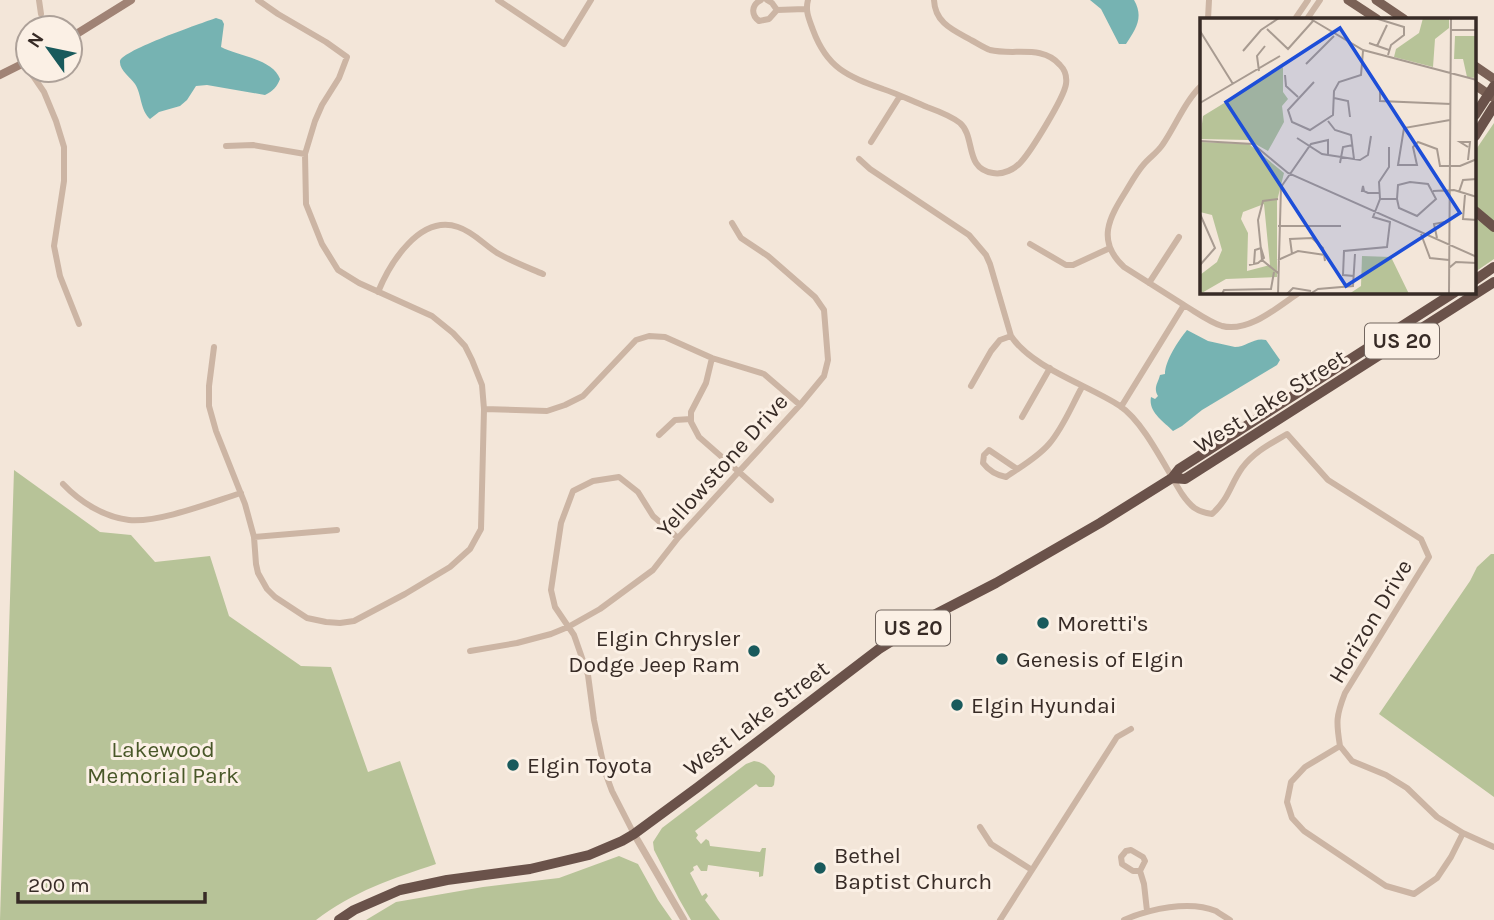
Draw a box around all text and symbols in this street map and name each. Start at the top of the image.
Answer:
north arrow [14,14,84,84]
inset map [1200,18,1476,294]
text: N [23,29,49,52]
road number: US 20 [1365,324,1439,358]
street label: West Lake Street [1189,344,1352,459]
street label: Yellowstone Drive [651,388,794,542]
street label: Horizon Drive [1323,554,1418,688]
road number: US 20 [876,610,950,646]
place label: Moretti's [1057,610,1149,637]
marker: Moretti's [1035,615,1051,631]
place label: Elgin Chrysler Dodge Jeep Ram [568,625,741,678]
marker: Elgin Chrysler Dodge Jeep Ram [746,643,762,659]
place label: Genesis of Elgin [1016,646,1184,673]
marker: Genesis of Elgin [994,651,1010,667]
street label: West Lake Street [678,655,834,782]
place label: Elgin Hyundai [971,692,1117,719]
marker: Elgin Hyundai [949,697,965,713]
park label: Lakewood Memorial Park [87,736,239,789]
place label: Elgin Toyota [527,752,652,779]
marker: Elgin Toyota [505,757,521,773]
place label: Bethel Baptist Church [834,842,992,895]
scale bar [18,860,205,904]
marker: Bethel Baptist Church [812,860,828,876]
text: 200 m [28,873,90,897]

